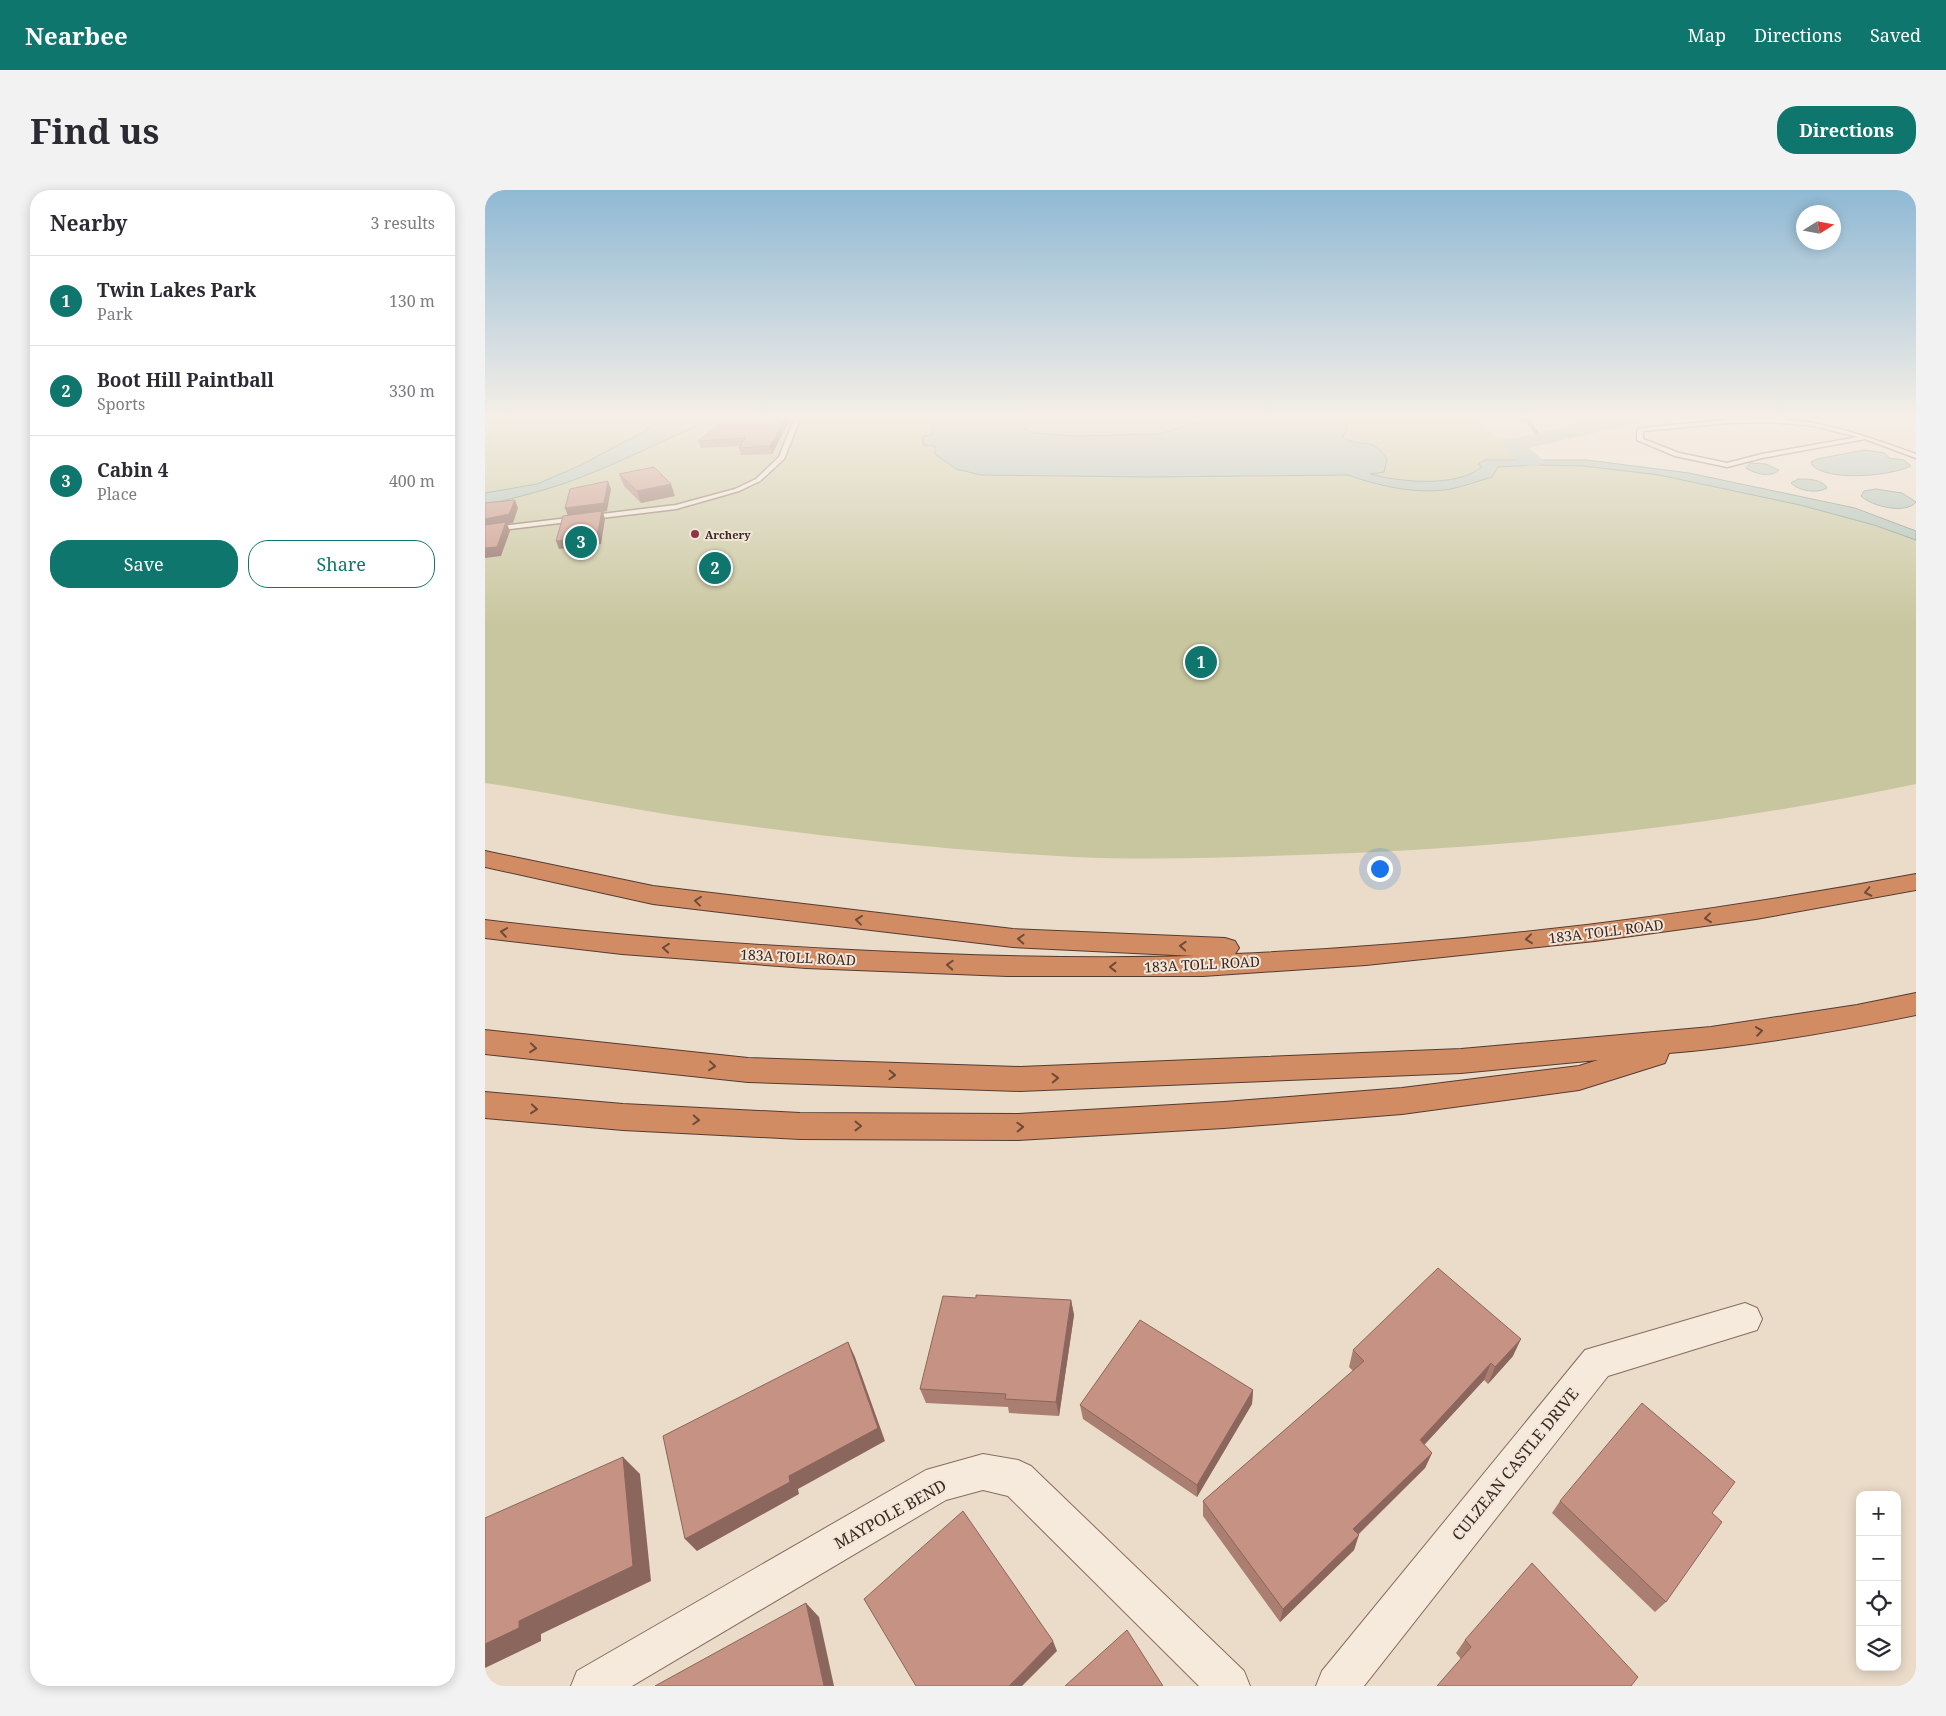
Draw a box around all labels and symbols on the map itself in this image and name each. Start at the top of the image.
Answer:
north arrow [1796,205,1841,250]
pin: 3 [565,523,597,561]
place label: Archery [705,527,751,542]
marker: Archery [689,528,701,540]
pin: 2 [699,549,731,587]
pin: 1 [1185,643,1217,681]
your location [1367,856,1393,882]
one-way arrow [1864,886,1873,896]
one-way arrow [693,896,701,907]
one-way arrow [1704,912,1712,923]
one-way arrow [855,915,863,926]
street label: 183A TOLL ROAD [1547,915,1665,947]
one-way arrow [500,927,508,938]
one-way arrow [1016,933,1024,944]
one-way arrow [1525,934,1533,945]
one-way arrow [1179,941,1186,951]
one-way arrow [662,943,670,954]
street label: 183A TOLL ROAD [740,944,856,970]
street label: 183A TOLL ROAD [1144,951,1260,977]
one-way arrow [946,960,954,971]
one-way arrow [1109,962,1116,972]
one-way arrow [1755,1026,1764,1036]
one-way arrow [530,1042,538,1053]
one-way arrow [709,1060,717,1071]
one-way arrow [888,1070,896,1080]
one-way arrow [1051,1073,1059,1083]
one-way arrow [530,1103,538,1114]
one-way arrow [692,1115,700,1126]
one-way arrow [854,1121,862,1131]
one-way arrow [1017,1122,1025,1132]
street label: CULZEAN CASTLE DRIVE [1447,1383,1584,1545]
street label: MAYPOLE BEND [830,1474,950,1554]

